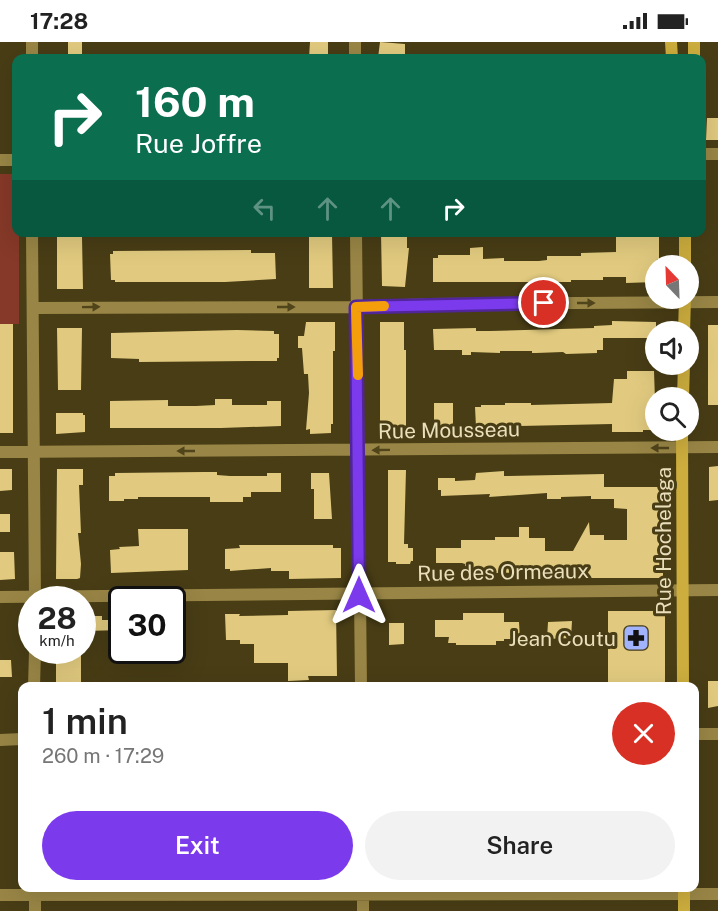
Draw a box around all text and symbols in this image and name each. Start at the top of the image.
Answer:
text: 17:28 [30,8,88,34]
text: 160 m [135,77,255,126]
icon: right [36,78,114,156]
text: Rue Joffre [135,127,262,159]
icon: left [248,192,281,225]
icon: ahead [311,192,344,225]
icon: ahead [374,192,407,225]
icon: right [437,192,470,225]
north arrow [645,255,699,309]
map controls [645,255,699,441]
pin [518,277,569,328]
icon: arrive [527,286,560,319]
one-way arrow [577,298,596,308]
one-way arrow [82,302,101,312]
one-way arrow [277,302,296,312]
button: sound [645,321,699,375]
button: search [645,387,699,441]
street label: Rue Mousseau [378,416,520,444]
one-way arrow [650,443,669,453]
one-way arrow [371,445,390,455]
one-way arrow [176,446,195,456]
street label: Rue Hochelaga [651,467,676,615]
street label: Rue des Ormeaux [417,558,589,586]
position arrow [327,563,391,627]
speed limit sign: 30 [108,586,186,664]
text: 28 [37,600,77,636]
pharmacy icon: Jean Coutu [621,623,651,653]
place label: Jean Coutu [509,626,616,651]
text: km/h [39,632,75,649]
text: 1 min [42,700,128,742]
button: close [612,702,675,765]
text: 260 m · 17:29 [42,744,164,768]
button: Exit [42,811,353,880]
button: Share [365,811,675,880]

